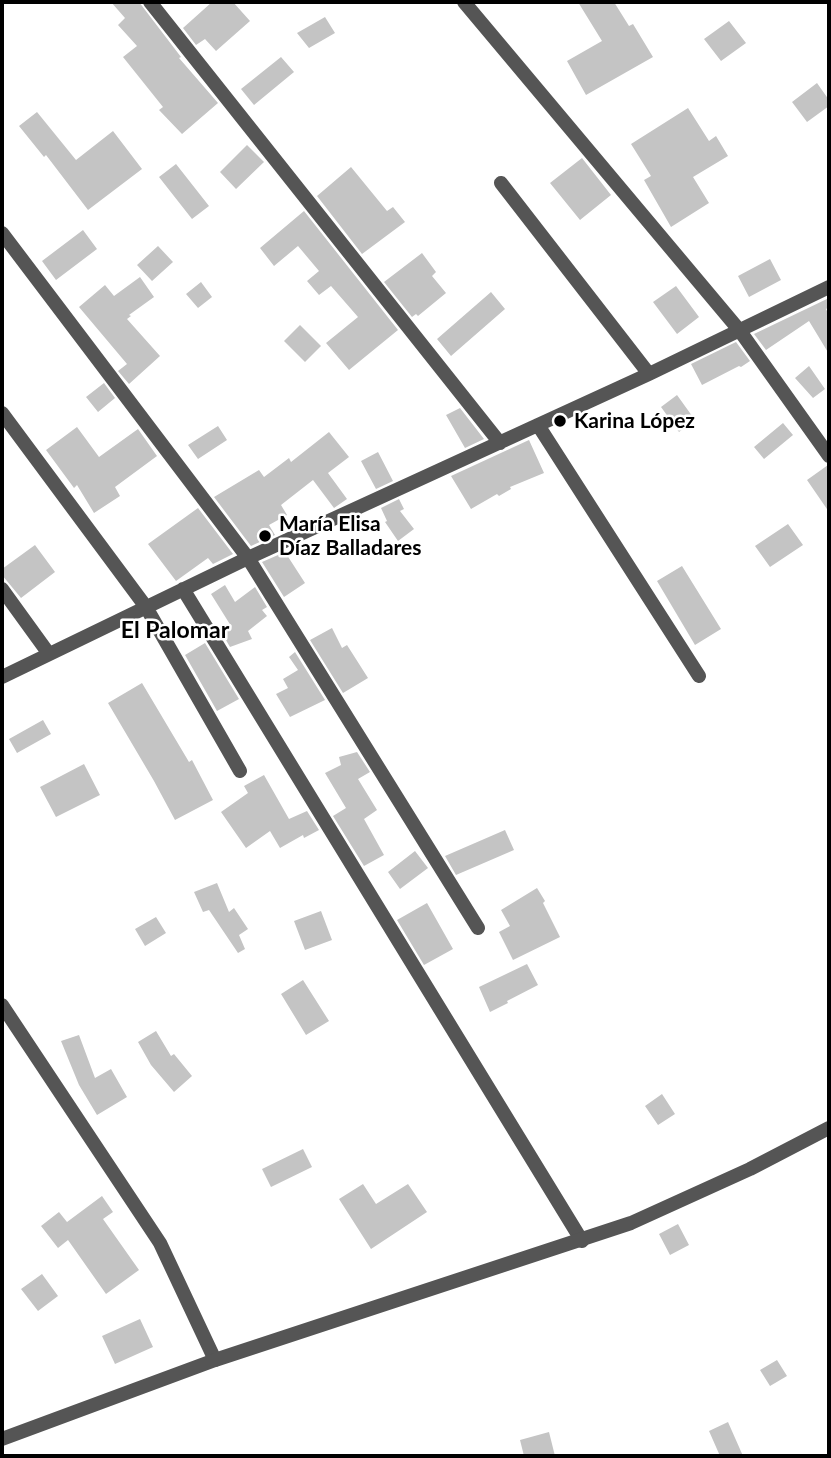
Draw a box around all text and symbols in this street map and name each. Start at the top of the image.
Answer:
place label: Karina López [574,408,695,434]
marker: Karina López [552,413,568,429]
place label: María Elisa Díaz Balladares [279,511,422,561]
marker: María Elisa Díaz Balladares [257,528,273,544]
district label: El Palomar [121,617,229,645]

